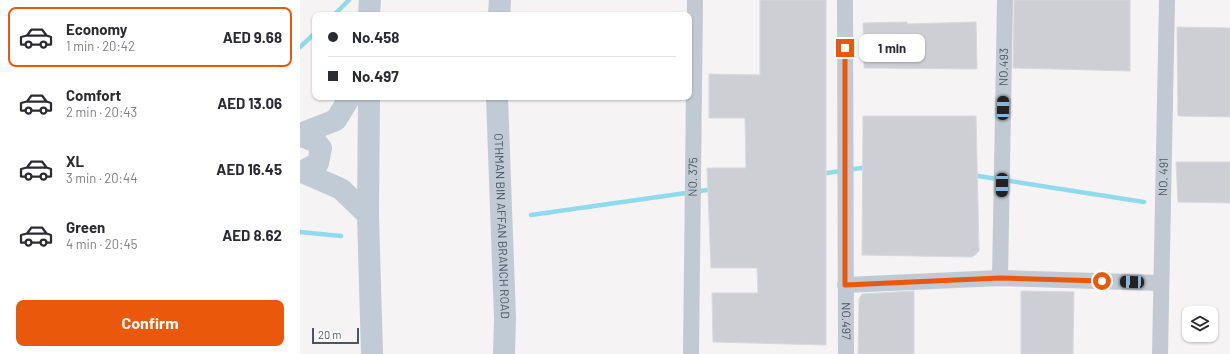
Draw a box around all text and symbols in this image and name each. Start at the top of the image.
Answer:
icon: car [18,19,54,55]
text: Economy [66,20,127,38]
text: AED 9.68 [223,28,282,46]
text: No.458 [352,28,399,46]
callout: 1 min [859,34,925,62]
text: 1 min · 20:42 [66,38,135,54]
route end [836,39,854,57]
text: 1 min [878,40,906,56]
street label: NO.493 [995,48,1010,86]
text: No.497 [352,67,399,85]
icon: car [18,85,54,121]
text: Comfort [66,86,121,104]
text: AED 13.06 [217,94,282,112]
car [997,96,1009,120]
text: 2 min · 20:43 [66,104,137,120]
street label: OTHMAN BIN AFFAN BRANCH ROAD [492,133,513,319]
icon: car [18,151,54,187]
text: XL [66,152,84,170]
street label: NO. 375 [685,157,699,197]
street label: NO. 491 [1155,158,1170,196]
text: AED 16.45 [216,160,282,178]
text: 3 min · 20:44 [66,170,137,186]
car [996,173,1008,197]
icon: car [18,217,54,253]
text: Green [66,218,105,236]
text: AED 8.62 [222,226,282,244]
text: 4 min · 20:45 [66,236,137,252]
route start [1093,272,1111,290]
car [1120,276,1144,288]
button: Confirm [16,300,284,346]
street label: NO.497 [840,302,854,340]
map controls [1182,306,1218,342]
button: layers [1182,306,1218,342]
scale bar [312,326,359,345]
text: 20 m [318,328,341,341]

